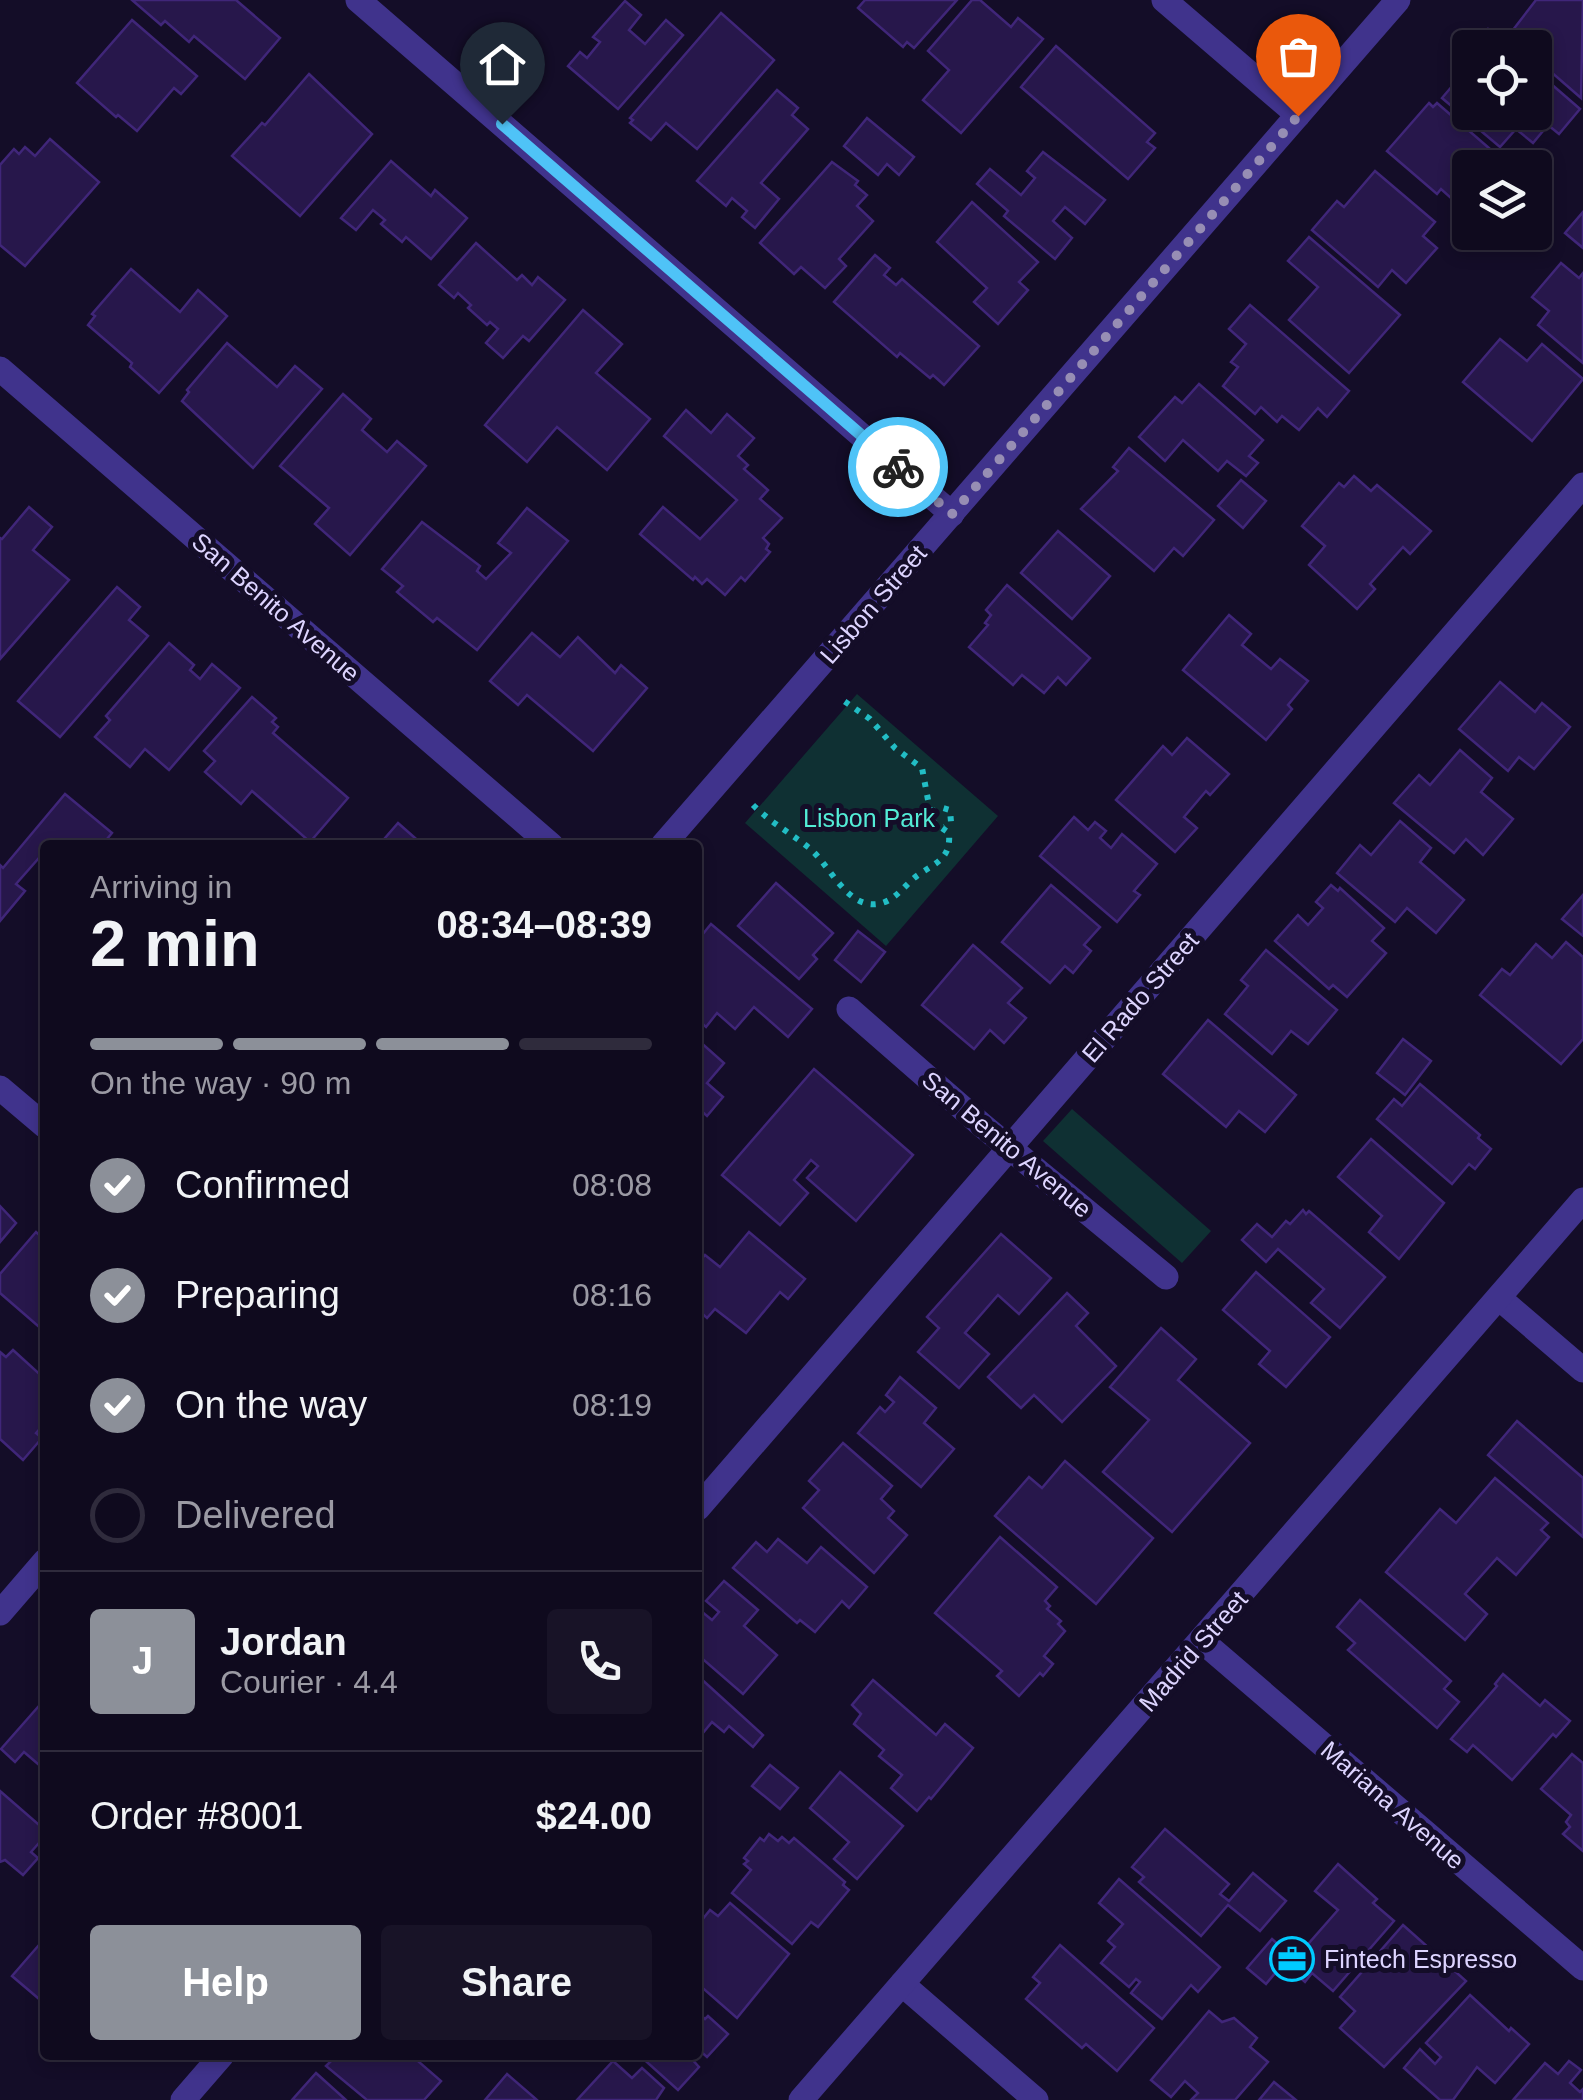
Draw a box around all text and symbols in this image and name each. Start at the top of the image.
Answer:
pin [1256,14,1341,117]
pin [460,22,545,125]
icon: bag [1271,29,1326,84]
map controls [1452,30,1552,250]
button: locate [1452,30,1552,130]
icon: home [475,37,530,92]
button: layers [1452,150,1552,250]
courier [848,417,948,517]
icon: bike [871,440,926,495]
street label: San Benito Avenue [187,527,365,687]
street label: Lisbon Street [814,539,932,669]
park label: Lisbon Park [803,804,936,832]
text: Arriving in [90,869,232,905]
text: 08:34–08:39 [436,904,652,946]
text: 2 min [90,907,260,980]
street label: El Rado Street [1076,926,1204,1068]
text: On the way · 90 m [90,1065,351,1101]
street label: San Benito Avenue [917,1065,1097,1223]
icon: check [90,1158,145,1213]
text: Confirmed [175,1164,350,1206]
text: 08:08 [572,1167,652,1203]
icon: check [90,1268,145,1323]
text: Preparing [175,1274,340,1316]
text: 08:16 [572,1277,652,1313]
icon: check [90,1378,145,1433]
text: On the way [175,1384,367,1426]
text: 08:19 [572,1387,652,1423]
text: Delivered [175,1494,336,1536]
street label: Madrid Street [1133,1585,1253,1717]
button: phone [547,1609,652,1714]
text: Jordan [220,1621,347,1663]
text: J [132,1640,153,1682]
text: Courier · 4.4 [220,1664,398,1700]
street label: Mariana Avenue [1316,1735,1470,1875]
text: Order #8001 [90,1795,303,1837]
text: $24.00 [536,1795,652,1837]
button: Help [90,1925,361,2040]
button: Share [381,1925,652,2040]
office icon: Fintech Espresso [1269,1936,1315,1982]
place label: Fintech Espresso [1324,1945,1517,1973]

